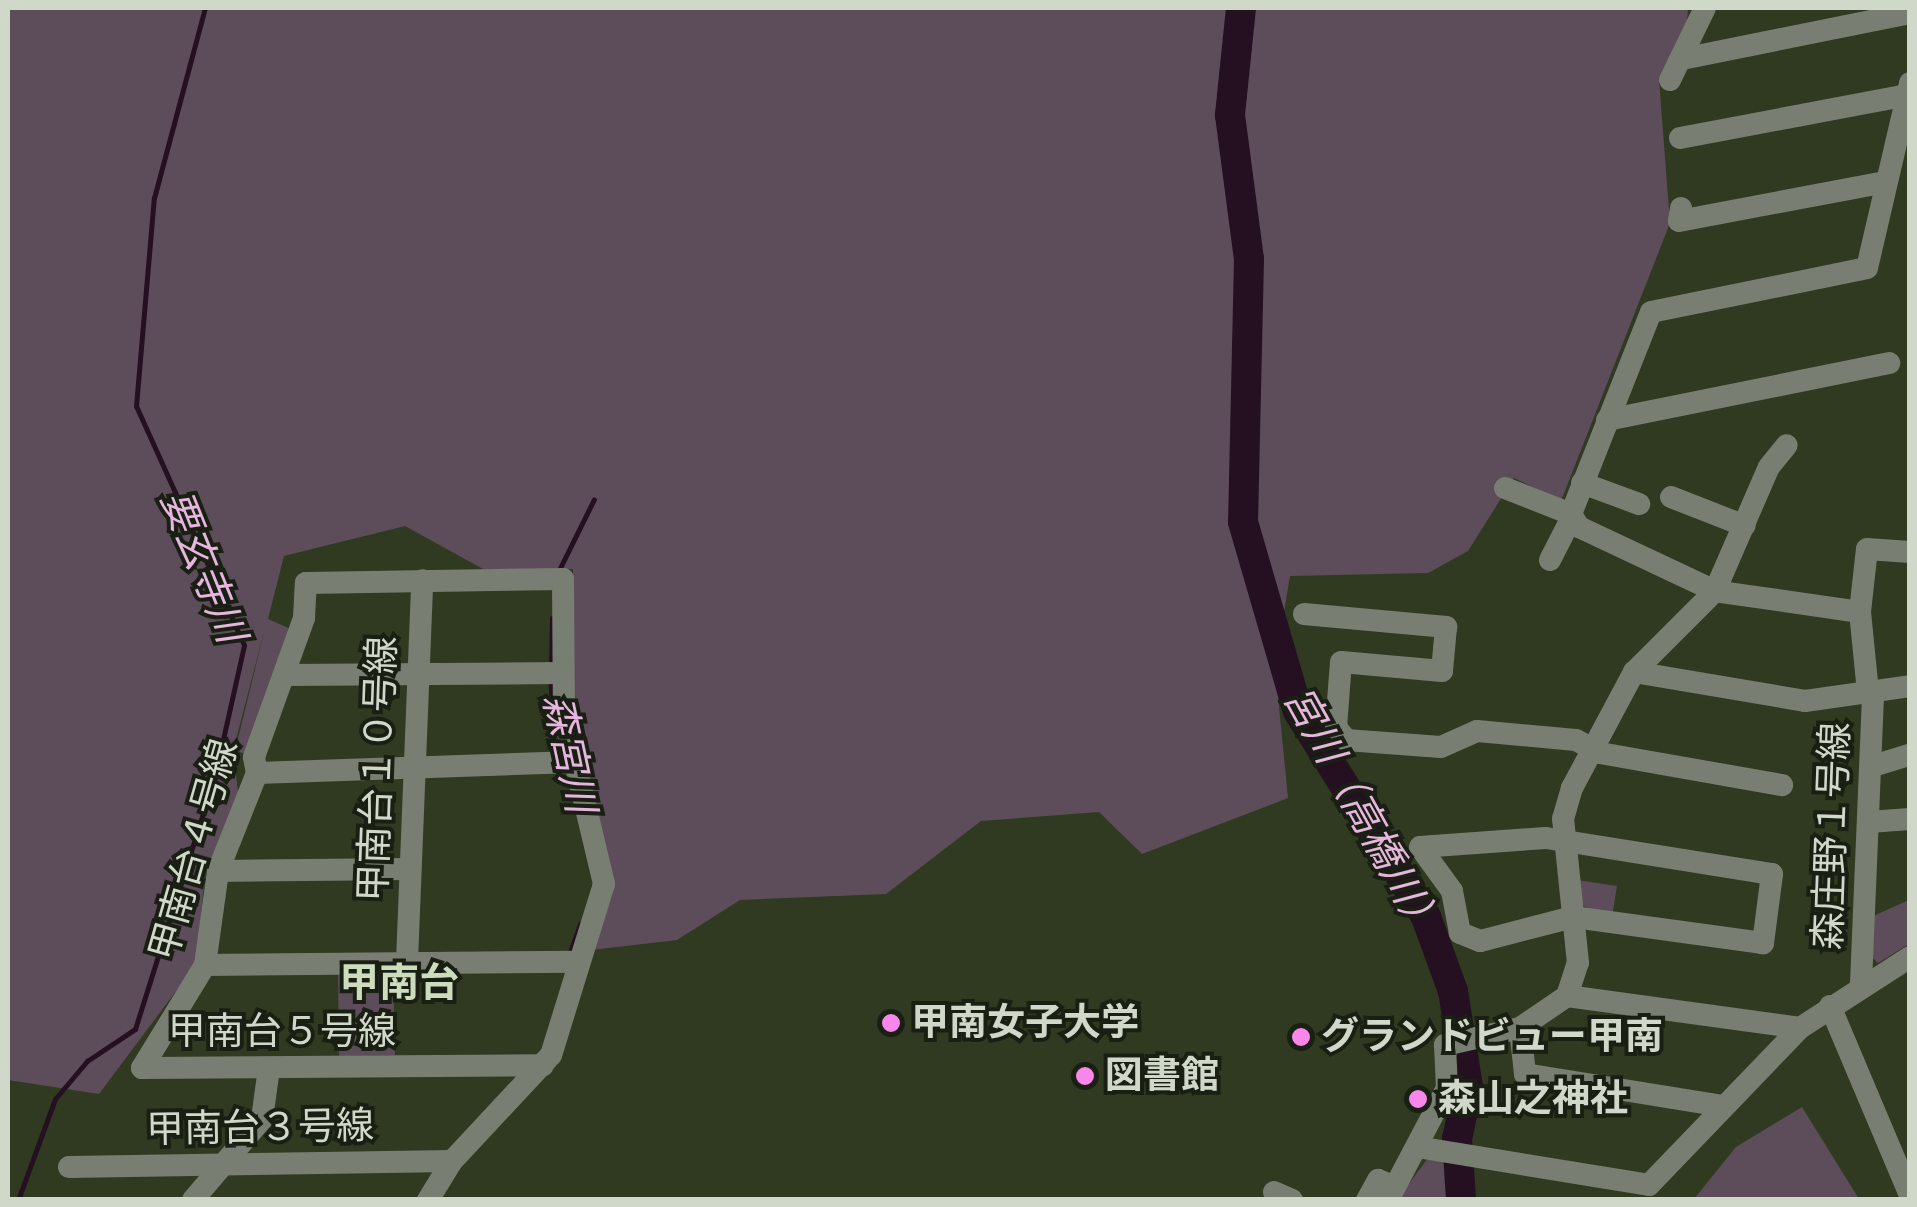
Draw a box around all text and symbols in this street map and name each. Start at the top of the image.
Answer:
water label: 要玄寺川 [152,483,256,649]
street label: 甲南台１０号線 [351,635,405,903]
water label: 宮川（高橋川） [1274,678,1452,946]
water label: 森宮川 [534,689,606,817]
street label: 森庄野１号線 [1805,721,1859,951]
street label: 甲南台４号線 [141,734,247,966]
district label: 甲南台 [339,958,459,1006]
place label: 甲南女子大学 [911,1000,1139,1046]
street label: 甲南台５号線 [168,1009,396,1055]
marker: 甲南女子大学 [880,1012,902,1034]
place label: グランドビュー甲南 [1321,1014,1663,1060]
marker: グランドビュー甲南 [1290,1026,1312,1048]
place label: 図書館 [1105,1053,1219,1099]
marker: 図書館 [1074,1065,1096,1087]
place label: 森山之神社 [1438,1076,1628,1122]
marker: 森山之神社 [1407,1088,1429,1110]
street label: 甲南台３号線 [146,1103,374,1153]

